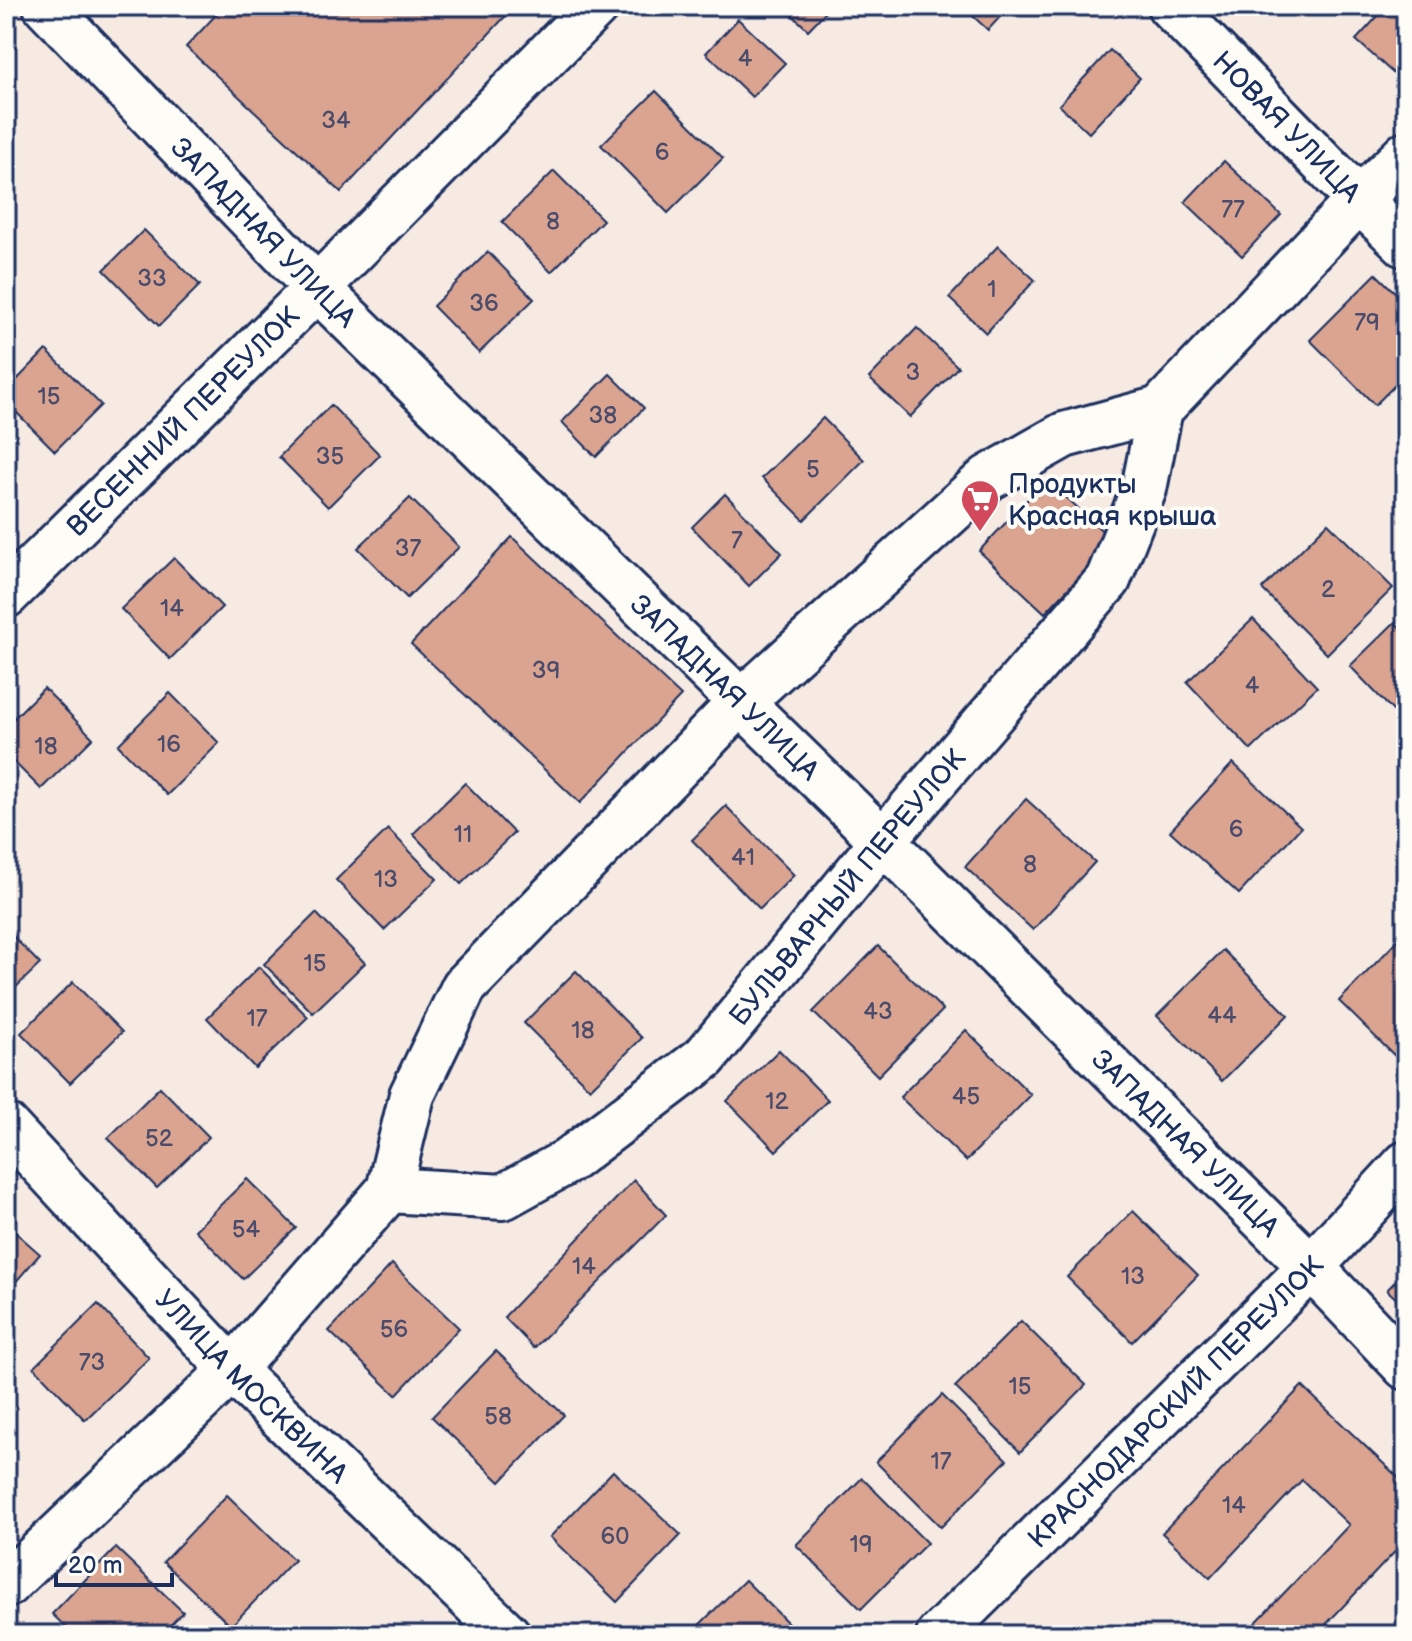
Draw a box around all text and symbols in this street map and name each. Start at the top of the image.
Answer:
house number: 4 [738,44,753,73]
street label: НОВАЯ УЛИЦА [1205,45,1368,211]
house number: 34 [321,106,351,135]
street label: ЗАПАДНАЯ УЛИЦА [163,131,363,336]
house number: 6 [655,138,669,167]
house number: 77 [1221,195,1245,224]
house number: 8 [546,207,560,236]
house number: 33 [137,264,167,293]
house number: 1 [987,275,997,304]
house number: 36 [469,289,499,318]
street label: ВЕСЕННИЙ ПЕРЕУЛОК [61,299,307,544]
house number: 79 [1354,308,1380,337]
house number: 3 [906,358,920,387]
house number: 15 [37,382,61,411]
house number: 38 [589,401,617,430]
house number: 35 [316,442,344,471]
house number: 5 [806,455,820,484]
place label: Продукты Красная крыша [1008,468,1217,533]
supermarket icon: Продукты Красная крыша [959,478,1001,533]
house number: 7 [731,526,743,555]
house number: 37 [395,534,421,563]
house number: 2 [1321,575,1335,604]
street label: ЗАПАДНАЯ УЛИЦА [623,588,826,788]
house number: 14 [160,594,184,623]
house number: 39 [532,656,560,685]
house number: 4 [1245,671,1260,700]
house number: 16 [157,730,181,759]
house number: 18 [34,732,58,761]
street label: БУЛЬВАРНЫЙ ПЕРЕУЛОК [723,742,973,1033]
house number: 6 [1229,815,1243,844]
house number: 11 [454,820,472,849]
house number: 41 [731,843,755,872]
house number: 8 [1023,850,1037,879]
house number: 13 [374,865,398,894]
house number: 15 [303,949,327,978]
house number: 43 [863,997,893,1026]
house number: 44 [1207,1001,1237,1030]
house number: 17 [246,1004,268,1033]
house number: 18 [571,1016,595,1045]
street label: ЗАПАДНАЯ УЛИЦА [1084,1043,1286,1245]
house number: 45 [952,1082,980,1111]
house number: 12 [765,1087,789,1116]
house number: 52 [145,1124,173,1153]
house number: 54 [232,1215,261,1244]
street label: КРАСНОДАРСКИЙ ПЕРЕУЛОК [1022,1249,1331,1556]
house number: 14 [572,1252,596,1281]
house number: 13 [1121,1262,1145,1291]
street label: УЛИЦА МОСКВИНА [148,1283,355,1491]
house number: 56 [380,1315,408,1344]
house number: 73 [79,1348,105,1377]
house number: 15 [1008,1372,1032,1401]
house number: 58 [484,1402,512,1431]
house number: 17 [930,1447,952,1476]
house number: 14 [1222,1491,1246,1520]
house number: 60 [601,1522,629,1551]
house number: 19 [849,1530,873,1559]
scale bar [56,1537,172,1587]
text: 20 m [68,1551,123,1580]

